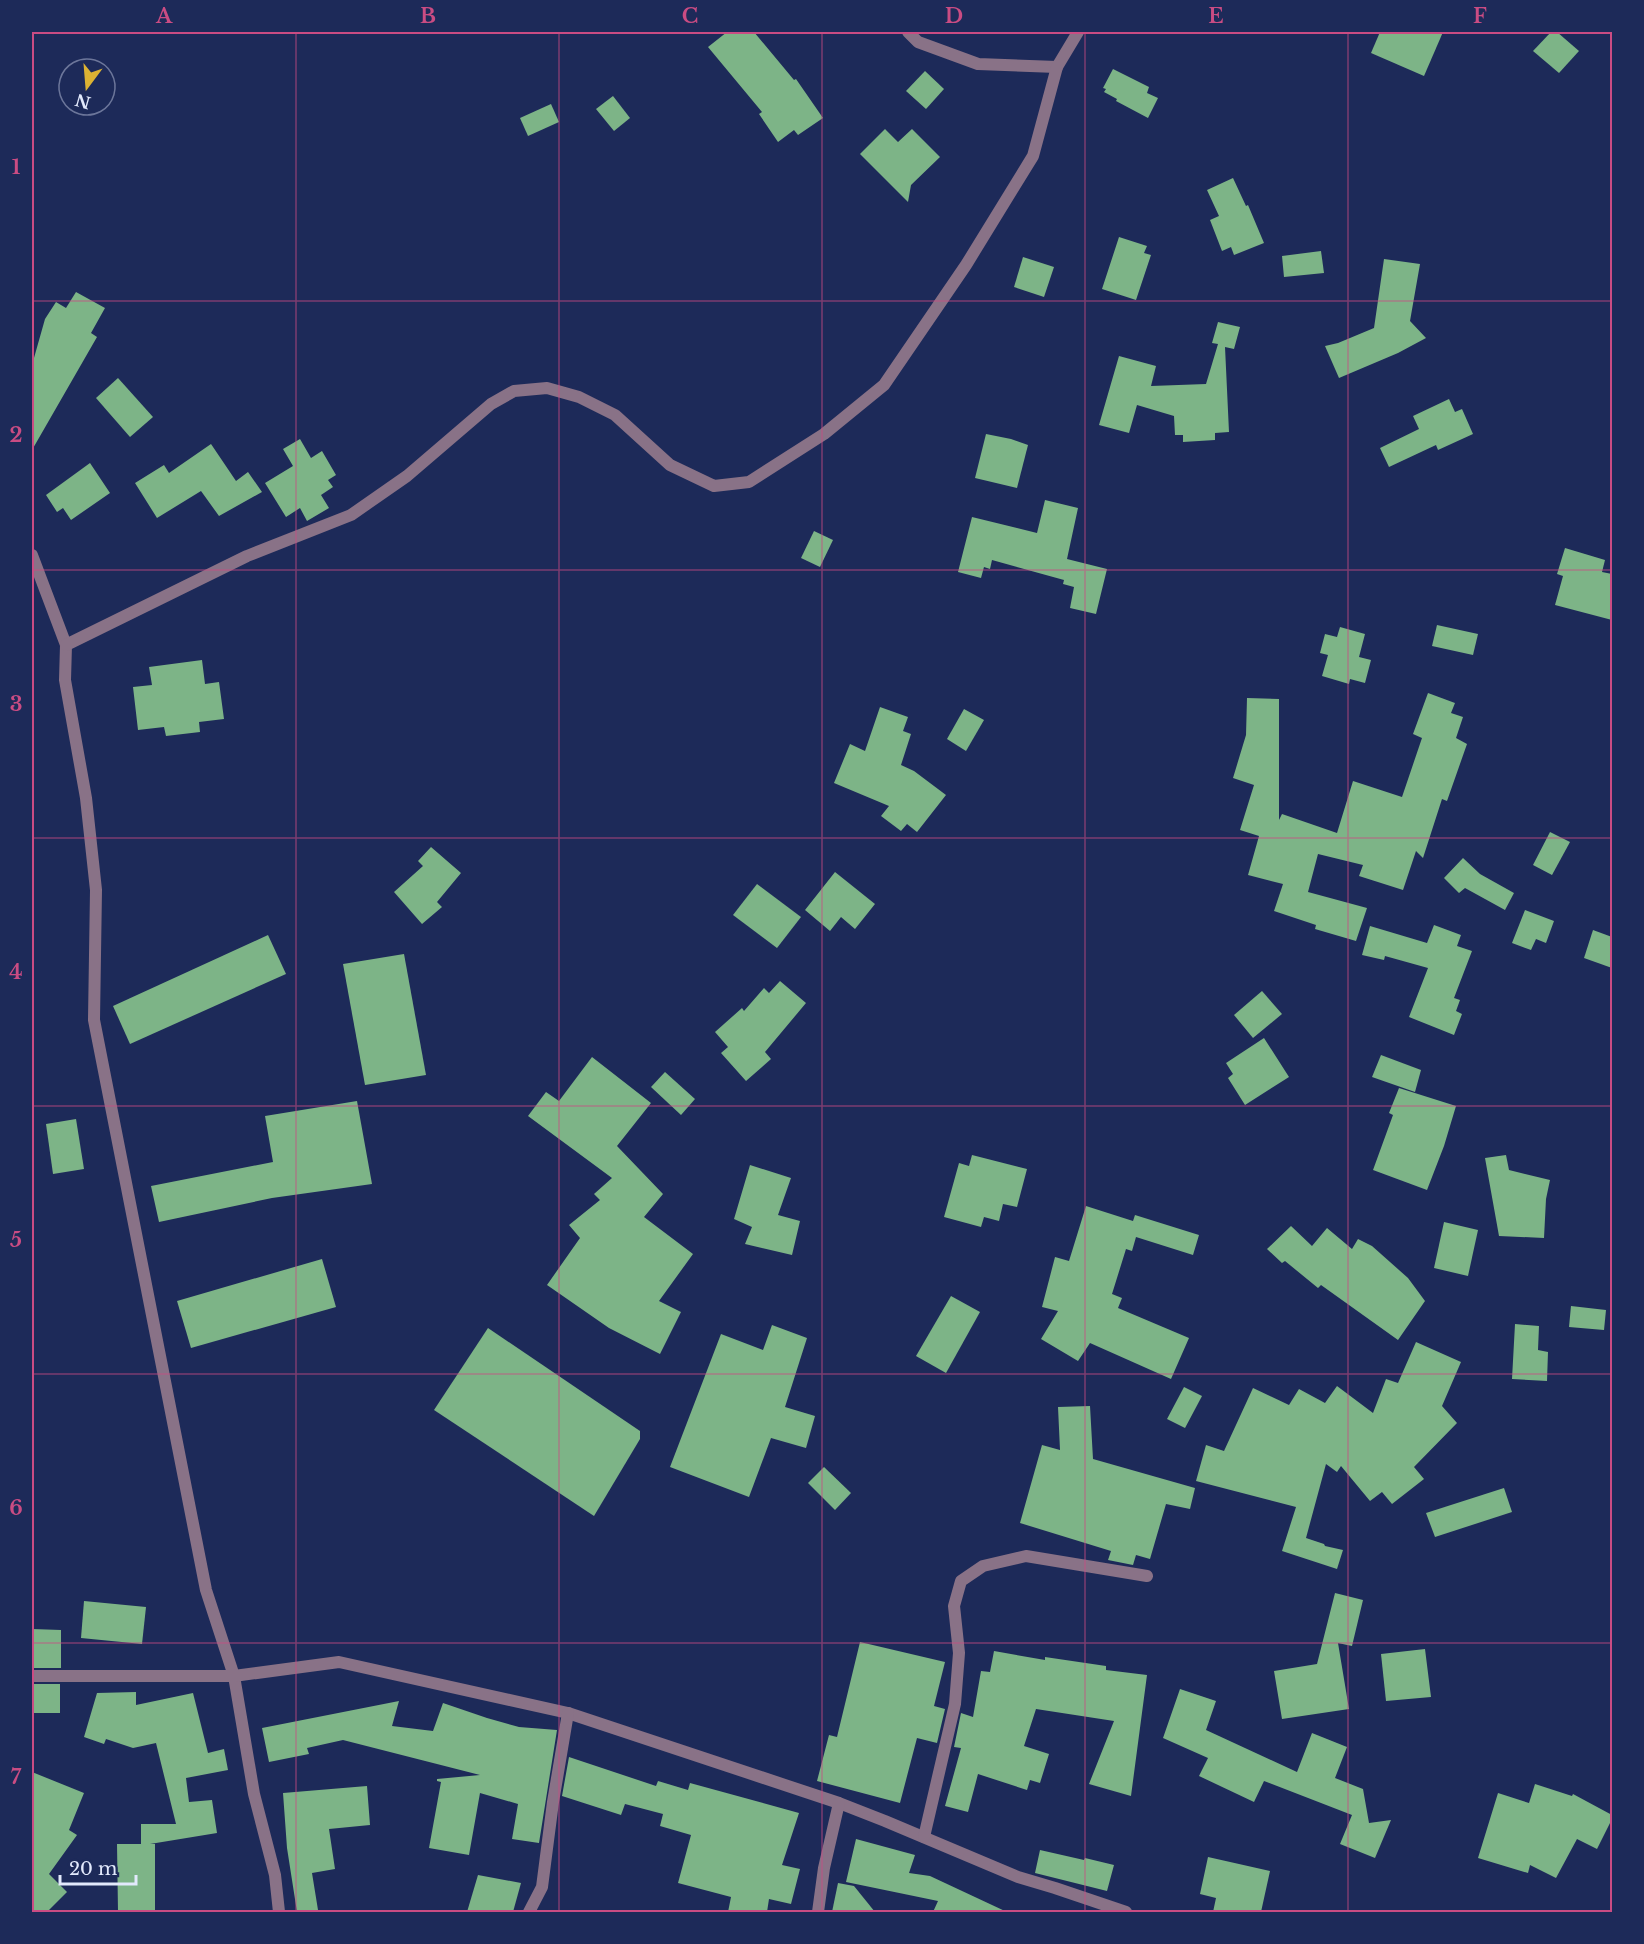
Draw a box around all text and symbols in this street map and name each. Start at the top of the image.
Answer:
text: A [155,4,173,28]
text: B [420,4,436,28]
text: C [682,4,698,28]
text: D [945,4,963,28]
text: E [1208,4,1224,28]
text: F [1473,4,1487,28]
north arrow [57,57,117,117]
text: N [73,90,93,113]
text: 1 [12,155,21,179]
text: 2 [9,423,23,447]
text: 3 [10,692,22,716]
text: 4 [9,960,23,984]
text: 5 [10,1228,22,1252]
text: 6 [9,1496,23,1520]
text: 7 [11,1765,22,1789]
scale bar [60,1848,136,1886]
text: 20 m [69,1858,117,1880]

